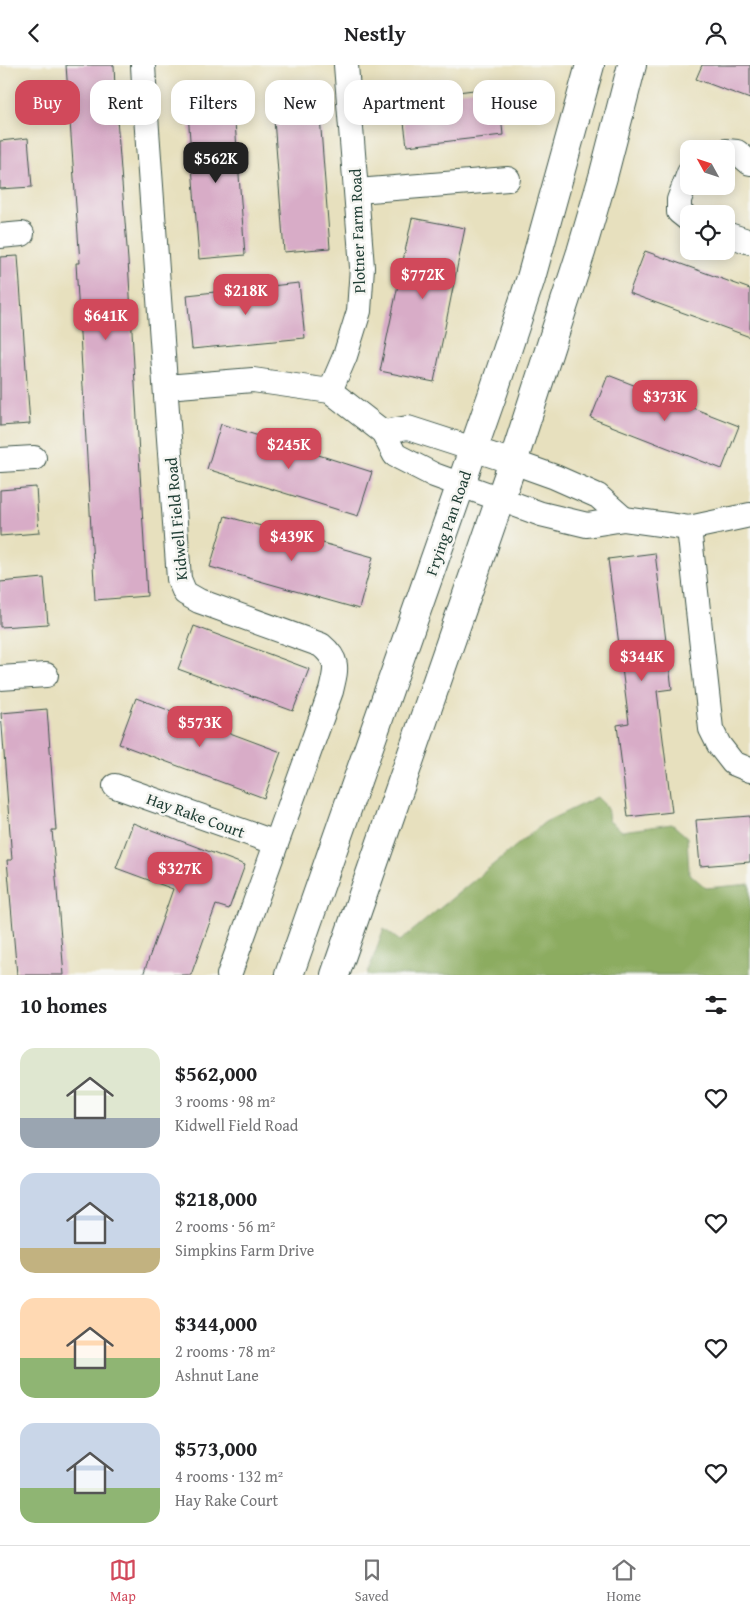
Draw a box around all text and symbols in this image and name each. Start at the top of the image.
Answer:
text: Nestly [344,17,406,49]
icon: back [20,19,48,47]
icon: person [702,19,730,47]
chip: Buy [15,80,80,125]
chip: Rent [90,80,161,125]
chip: Filters [171,80,255,125]
chip: New [265,80,334,125]
chip: Apartment [344,80,463,125]
chip: House [473,80,555,125]
north arrow [680,140,735,195]
map controls [680,140,735,260]
pin: $562K [181,141,251,184]
text: $562K [194,146,238,170]
street label: Plotner Farm Road [343,168,371,294]
button: locate [680,205,735,260]
pin: $772K [388,257,458,300]
text: $772K [401,262,445,286]
pin: $218K [211,273,281,316]
text: $218K [224,278,268,302]
pin: $641K [71,299,141,341]
text: $641K [84,303,128,327]
pin: $373K [630,379,700,422]
text: $373K [643,384,687,408]
pin: $245K [254,427,324,470]
text: $245K [267,432,311,456]
street label: Kidwell Field Road [159,456,193,582]
street label: Frying Pan Road [419,467,477,579]
pin: $439K [257,519,327,562]
text: $439K [270,524,314,548]
pin: $344K [607,639,677,682]
text: $344K [620,644,664,668]
pin: $573K [165,705,235,748]
text: $573K [178,710,222,734]
street label: Hay Rake Court [143,786,249,844]
pin: $327K [145,851,215,894]
text: $327K [158,856,202,880]
text: 10 homes [20,990,107,1021]
icon: filters [702,991,730,1019]
text: $562,000 [175,1058,257,1089]
icon: home [60,1068,120,1128]
icon: heart [702,1084,730,1112]
text: 3 rooms · 98 m² [175,1089,275,1113]
text: Kidwell Field Road [175,1113,298,1137]
text: $218,000 [175,1183,257,1214]
icon: home [60,1193,120,1253]
icon: heart [702,1209,730,1237]
text: 2 rooms · 56 m² [175,1214,275,1238]
text: Simpkins Farm Drive [175,1238,314,1262]
text: $344,000 [175,1308,257,1339]
icon: home [60,1318,120,1378]
icon: heart [702,1334,730,1362]
text: 2 rooms · 78 m² [175,1339,275,1363]
text: Ashnut Lane [175,1363,259,1387]
text: $573,000 [175,1433,257,1464]
icon: home [60,1443,120,1503]
icon: heart [702,1459,730,1487]
text: 4 rooms · 132 m² [175,1464,283,1488]
text: Hay Rake Court [175,1488,278,1512]
tab: Map [109,1556,137,1606]
tab: Saved [355,1556,389,1606]
tab: Home [607,1556,641,1606]

